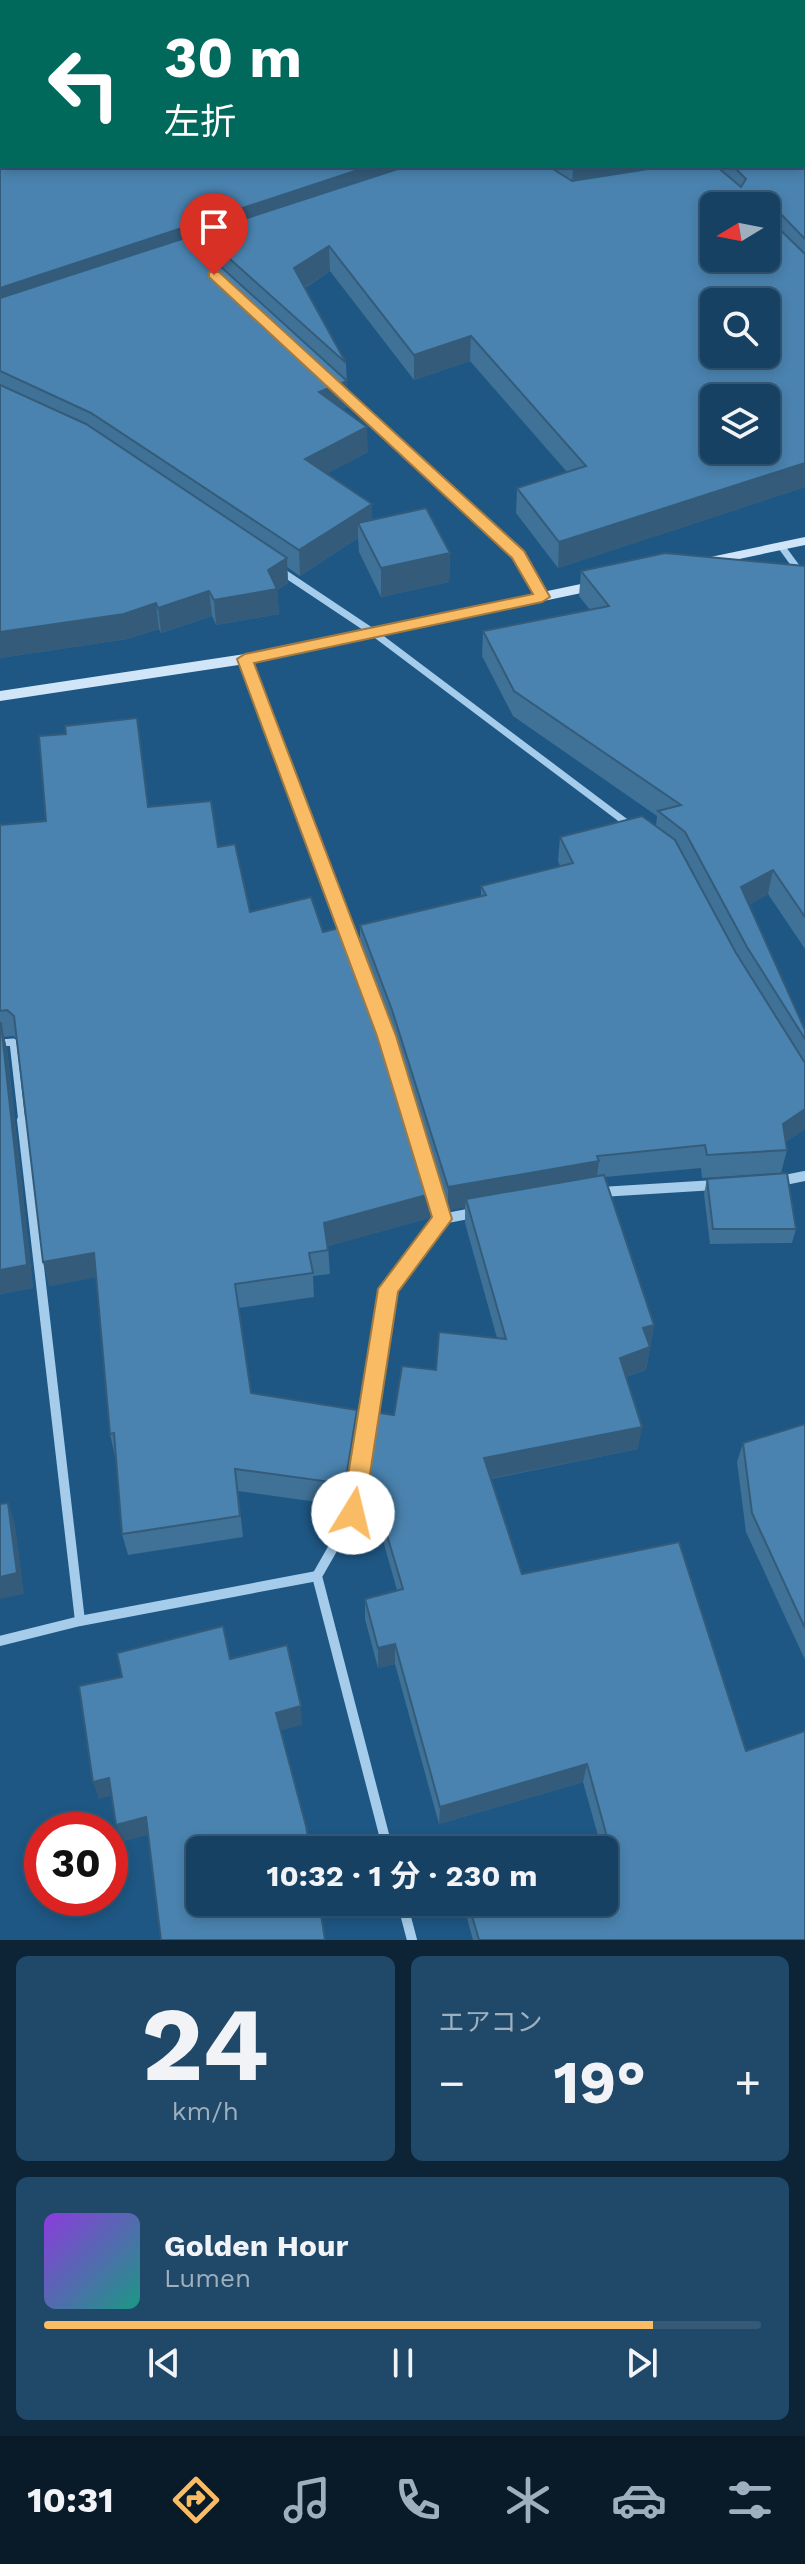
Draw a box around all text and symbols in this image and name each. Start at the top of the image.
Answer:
text: 30 m [164,25,302,91]
icon: left [32,32,136,136]
text: 左折 [164,101,236,143]
north arrow [700,192,780,272]
map controls [700,192,780,464]
pin [180,193,248,275]
icon: arrive [192,205,236,249]
button: search [700,288,780,368]
button: layers [700,384,780,464]
position arrow [311,1471,395,1555]
speed limit sign: 30 [24,1812,128,1916]
text: 10:32 · 1 分 · 230 m [267,1858,537,1893]
text: 24 [141,1983,269,2105]
text: エアコン [439,2007,543,2037]
text: 19° [553,2047,646,2118]
text: − [439,2057,465,2109]
text: + [734,2057,761,2109]
text: km/h [172,2096,239,2126]
text: Golden Hour [164,2228,348,2263]
text: Lumen [164,2263,251,2293]
icon: previous [142,2341,186,2385]
icon: pause [381,2341,425,2385]
icon: next [620,2341,664,2385]
icon: directions [168,2472,224,2528]
icon: music [279,2472,335,2528]
icon: phone [390,2472,446,2528]
icon: climate [500,2472,556,2528]
icon: car [611,2472,667,2528]
icon: filters [722,2472,778,2528]
text: 10:31 [27,2479,114,2521]

